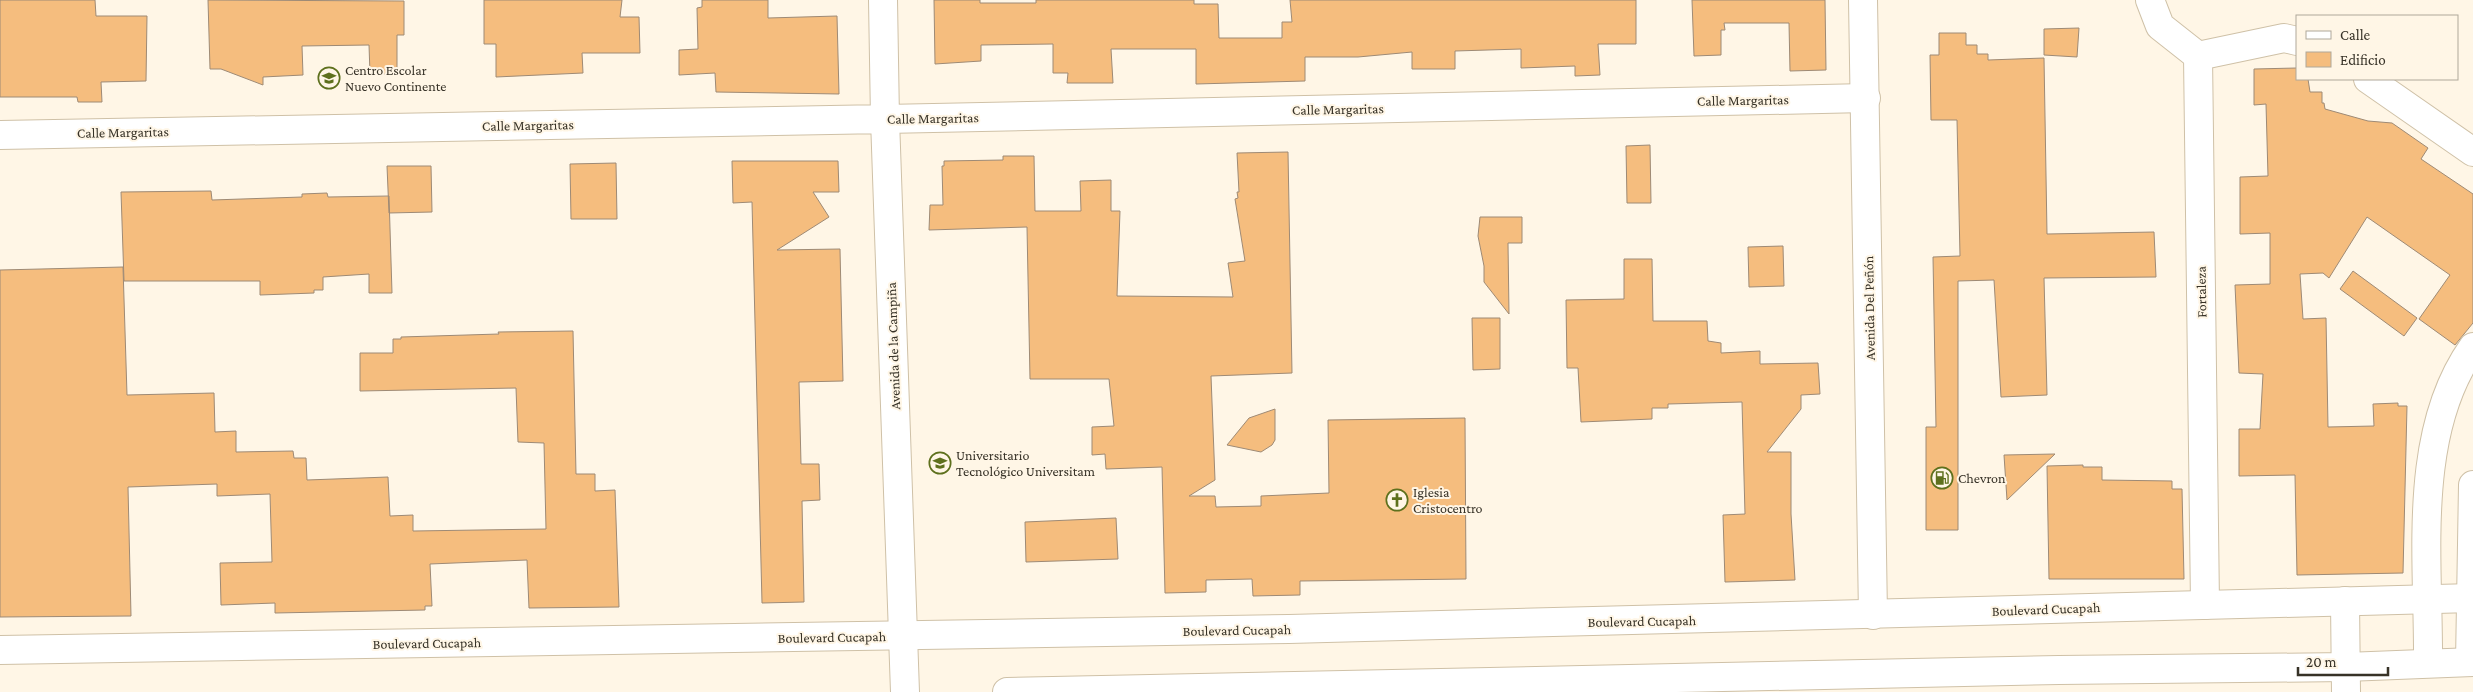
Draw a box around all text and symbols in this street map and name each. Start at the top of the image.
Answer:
legend [2296,15,2458,80]
text: Calle [2340,27,2371,43]
text: Edificio [2340,52,2386,68]
place label: Centro Escolar Nuevo Continente [345,62,446,94]
school or university icon: Centro Escolar Nuevo Continente [317,66,341,90]
street label: Calle Margaritas [1697,91,1789,109]
street label: Calle Margaritas [1292,100,1384,118]
street label: Calle Margaritas [887,109,979,127]
street label: Calle Margaritas [482,116,574,134]
street label: Calle Margaritas [77,123,169,141]
street label: Avenida Del Peñón [1860,255,1878,360]
street label: Fortaleza [2193,265,2209,318]
street label: Avenida de la Campiña [883,281,903,410]
place label: Universitario Tecnológico Universitam [956,447,1095,479]
school or university icon: Universitario Tecnológico Universitam [928,451,952,475]
fuel station icon: Chevron [1930,466,1954,490]
place label: Chevron [1958,470,2006,486]
place label: Iglesia Cristocentro [1413,484,1483,516]
church icon: Iglesia Cristocentro [1385,488,1409,512]
street label: Boulevard Cucapah [1991,599,2101,619]
street label: Boulevard Cucapah [1588,612,1697,630]
street label: Boulevard Cucapah [1183,621,1292,639]
street label: Boulevard Cucapah [778,628,887,646]
street label: Boulevard Cucapah [373,634,482,652]
scale bar [2298,644,2388,676]
text: 20 m [2306,654,2337,670]

